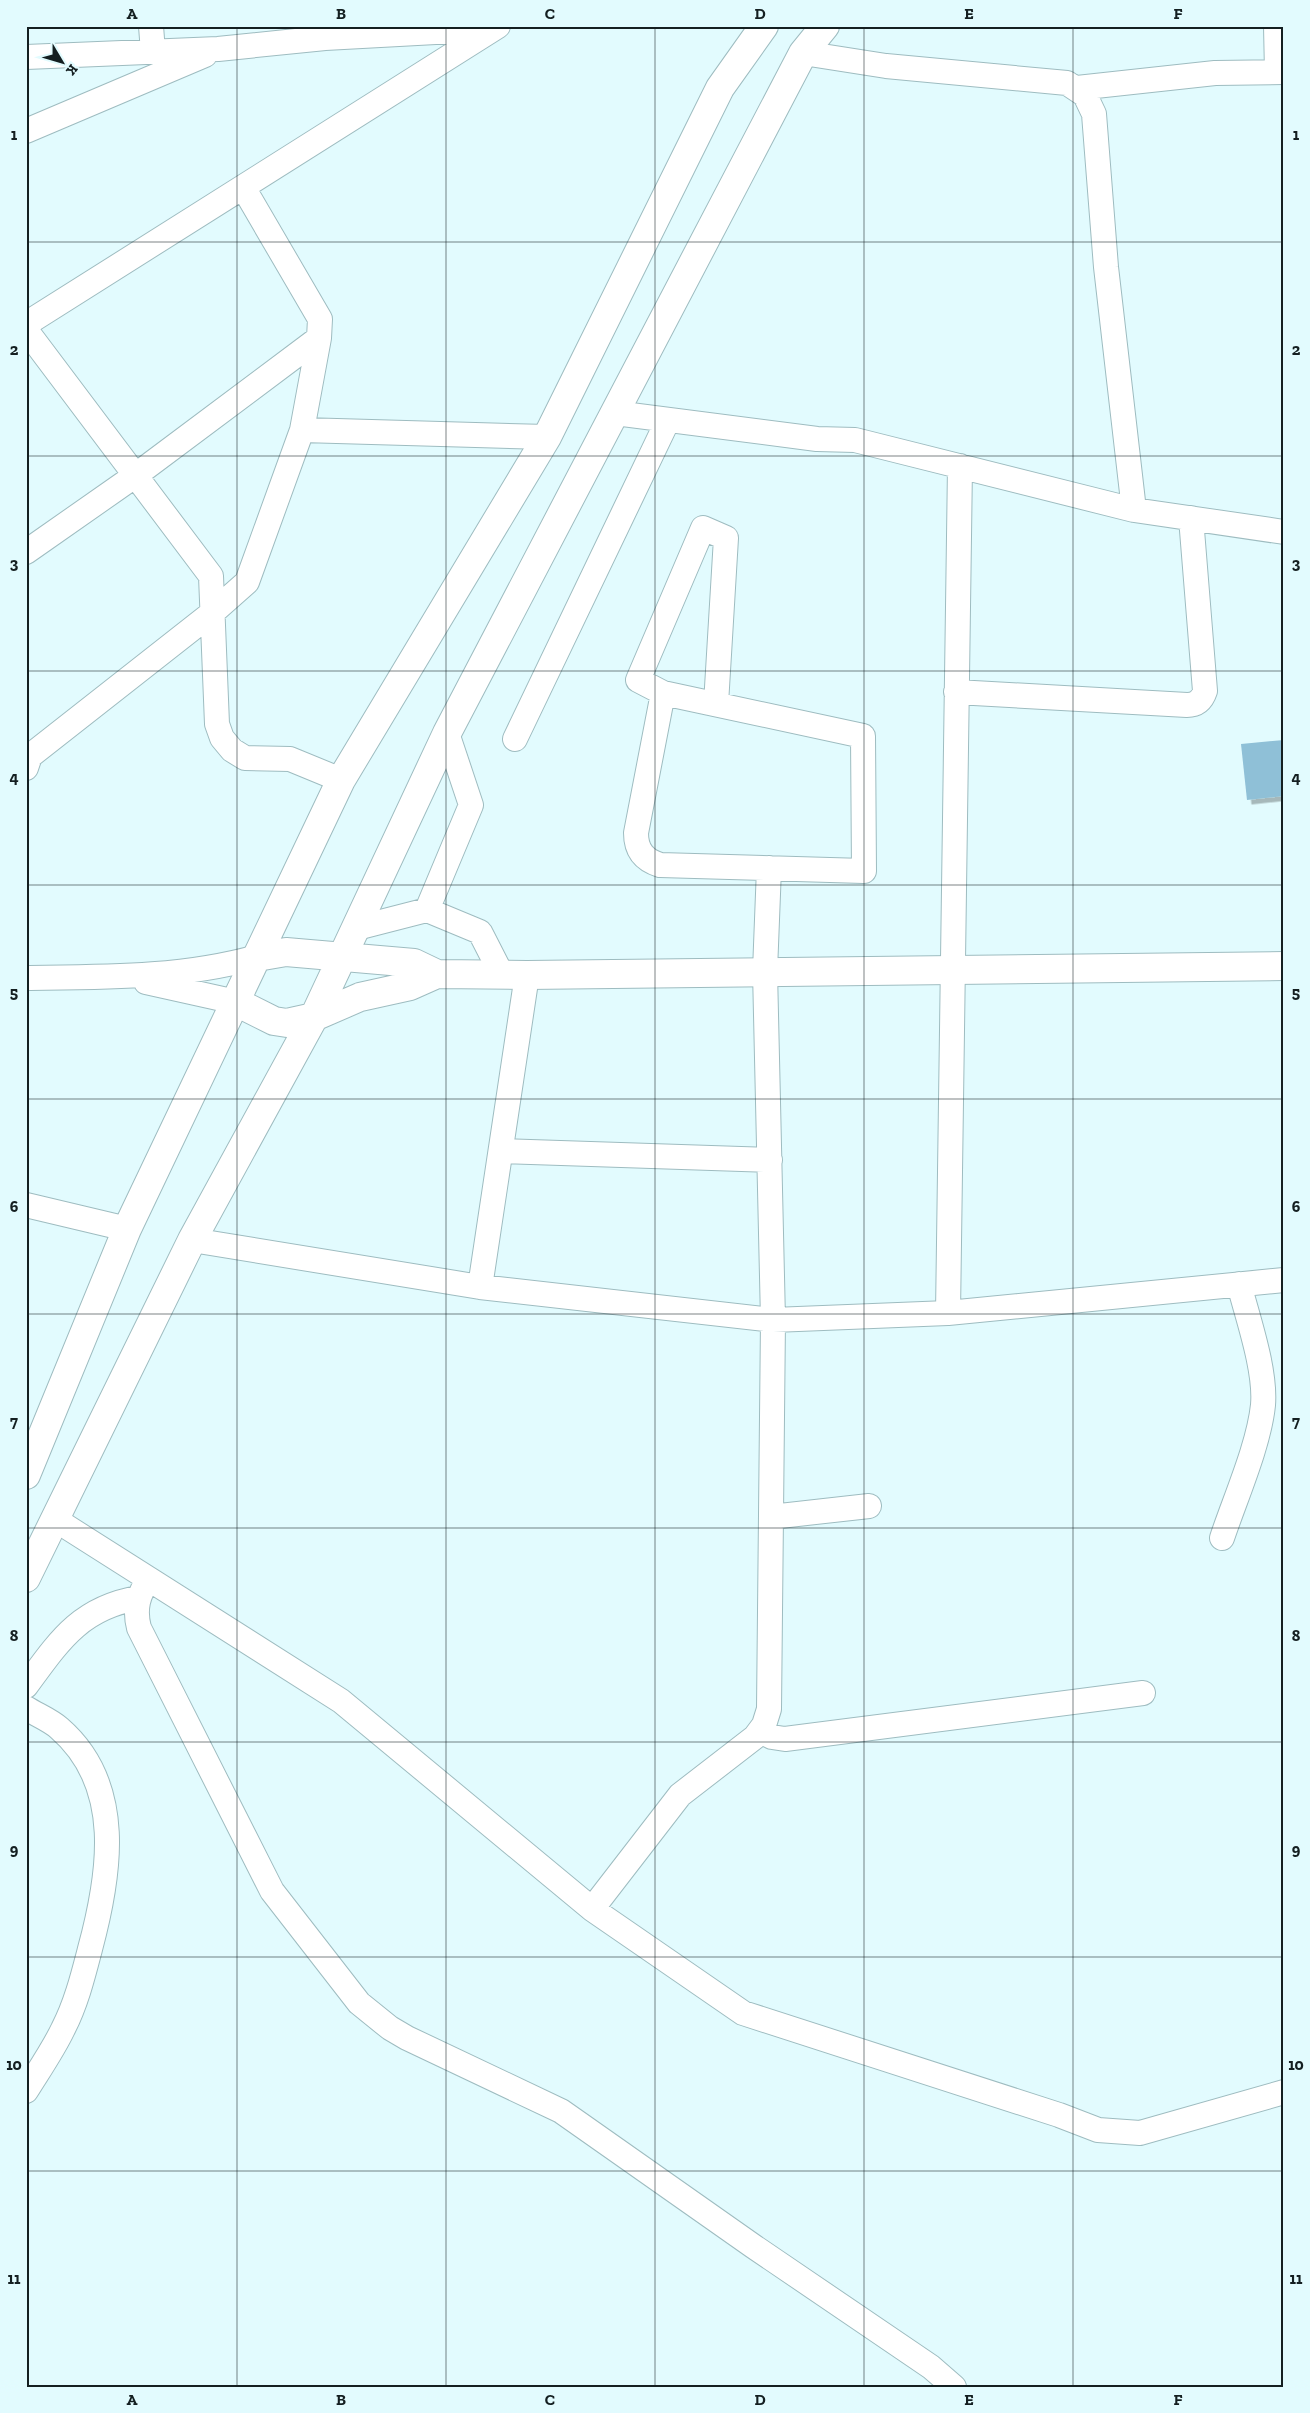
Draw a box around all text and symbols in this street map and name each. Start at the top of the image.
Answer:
text: A [127,4,138,23]
text: B [336,4,346,23]
text: C [545,4,555,23]
text: D [754,4,766,23]
text: E [964,4,974,23]
text: F [1173,4,1183,23]
north arrow [38,38,88,88]
text: K [62,61,81,79]
text: 1 [11,125,18,144]
text: 1 [1293,125,1300,144]
text: 2 [10,340,19,359]
text: 2 [1292,340,1301,359]
text: 3 [10,554,19,573]
text: 3 [1292,554,1301,573]
text: 4 [9,768,19,787]
text: 4 [1291,768,1301,787]
text: 5 [10,983,18,1002]
text: 5 [1292,983,1300,1002]
text: 6 [10,1197,19,1216]
text: 6 [1292,1197,1301,1216]
text: 7 [10,1412,18,1431]
text: 7 [1292,1412,1300,1431]
text: 8 [10,1626,19,1645]
text: 8 [1292,1626,1301,1645]
text: 9 [10,1840,19,1859]
text: 9 [1292,1840,1301,1859]
text: 10 [6,2055,22,2074]
text: 10 [1288,2055,1304,2074]
text: 11 [8,2269,21,2288]
text: 11 [1290,2269,1303,2288]
text: A [127,2390,138,2409]
text: B [336,2390,346,2409]
text: C [545,2390,555,2409]
text: D [754,2390,766,2409]
text: E [964,2390,974,2409]
text: F [1173,2390,1183,2409]

